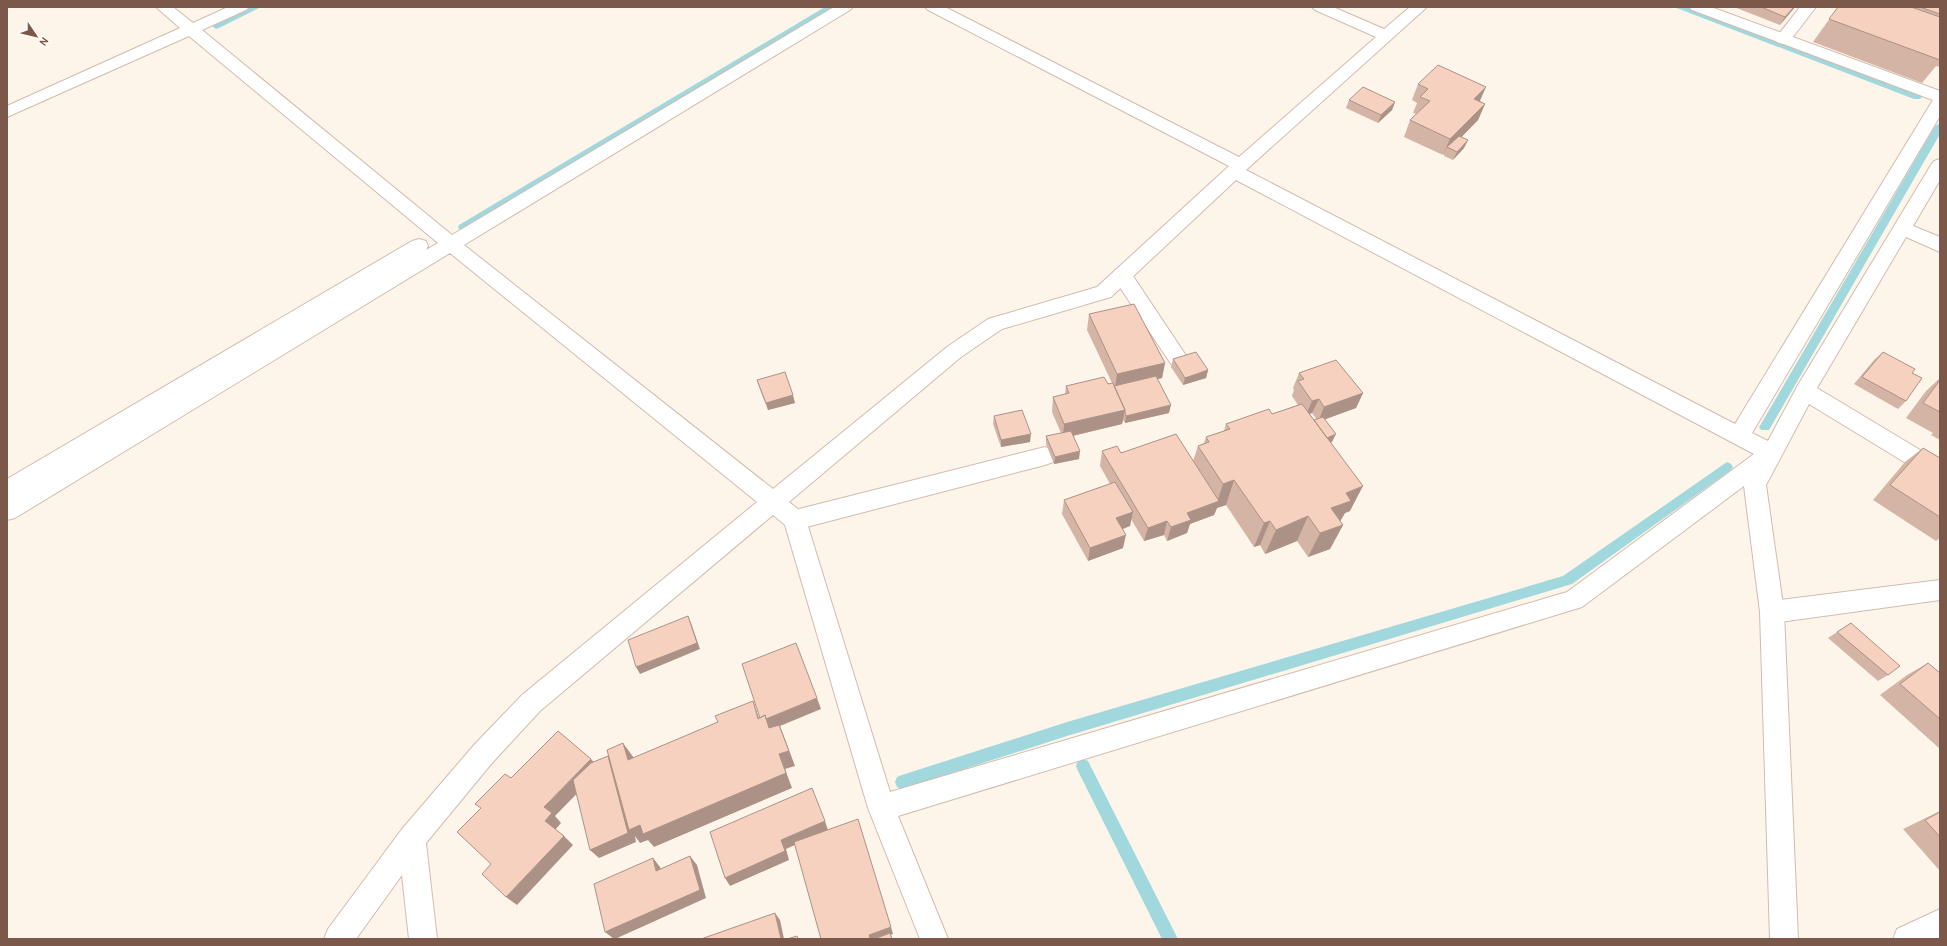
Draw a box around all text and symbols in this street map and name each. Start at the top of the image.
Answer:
north arrow [16,16,56,56]
text: N [36,34,51,48]

